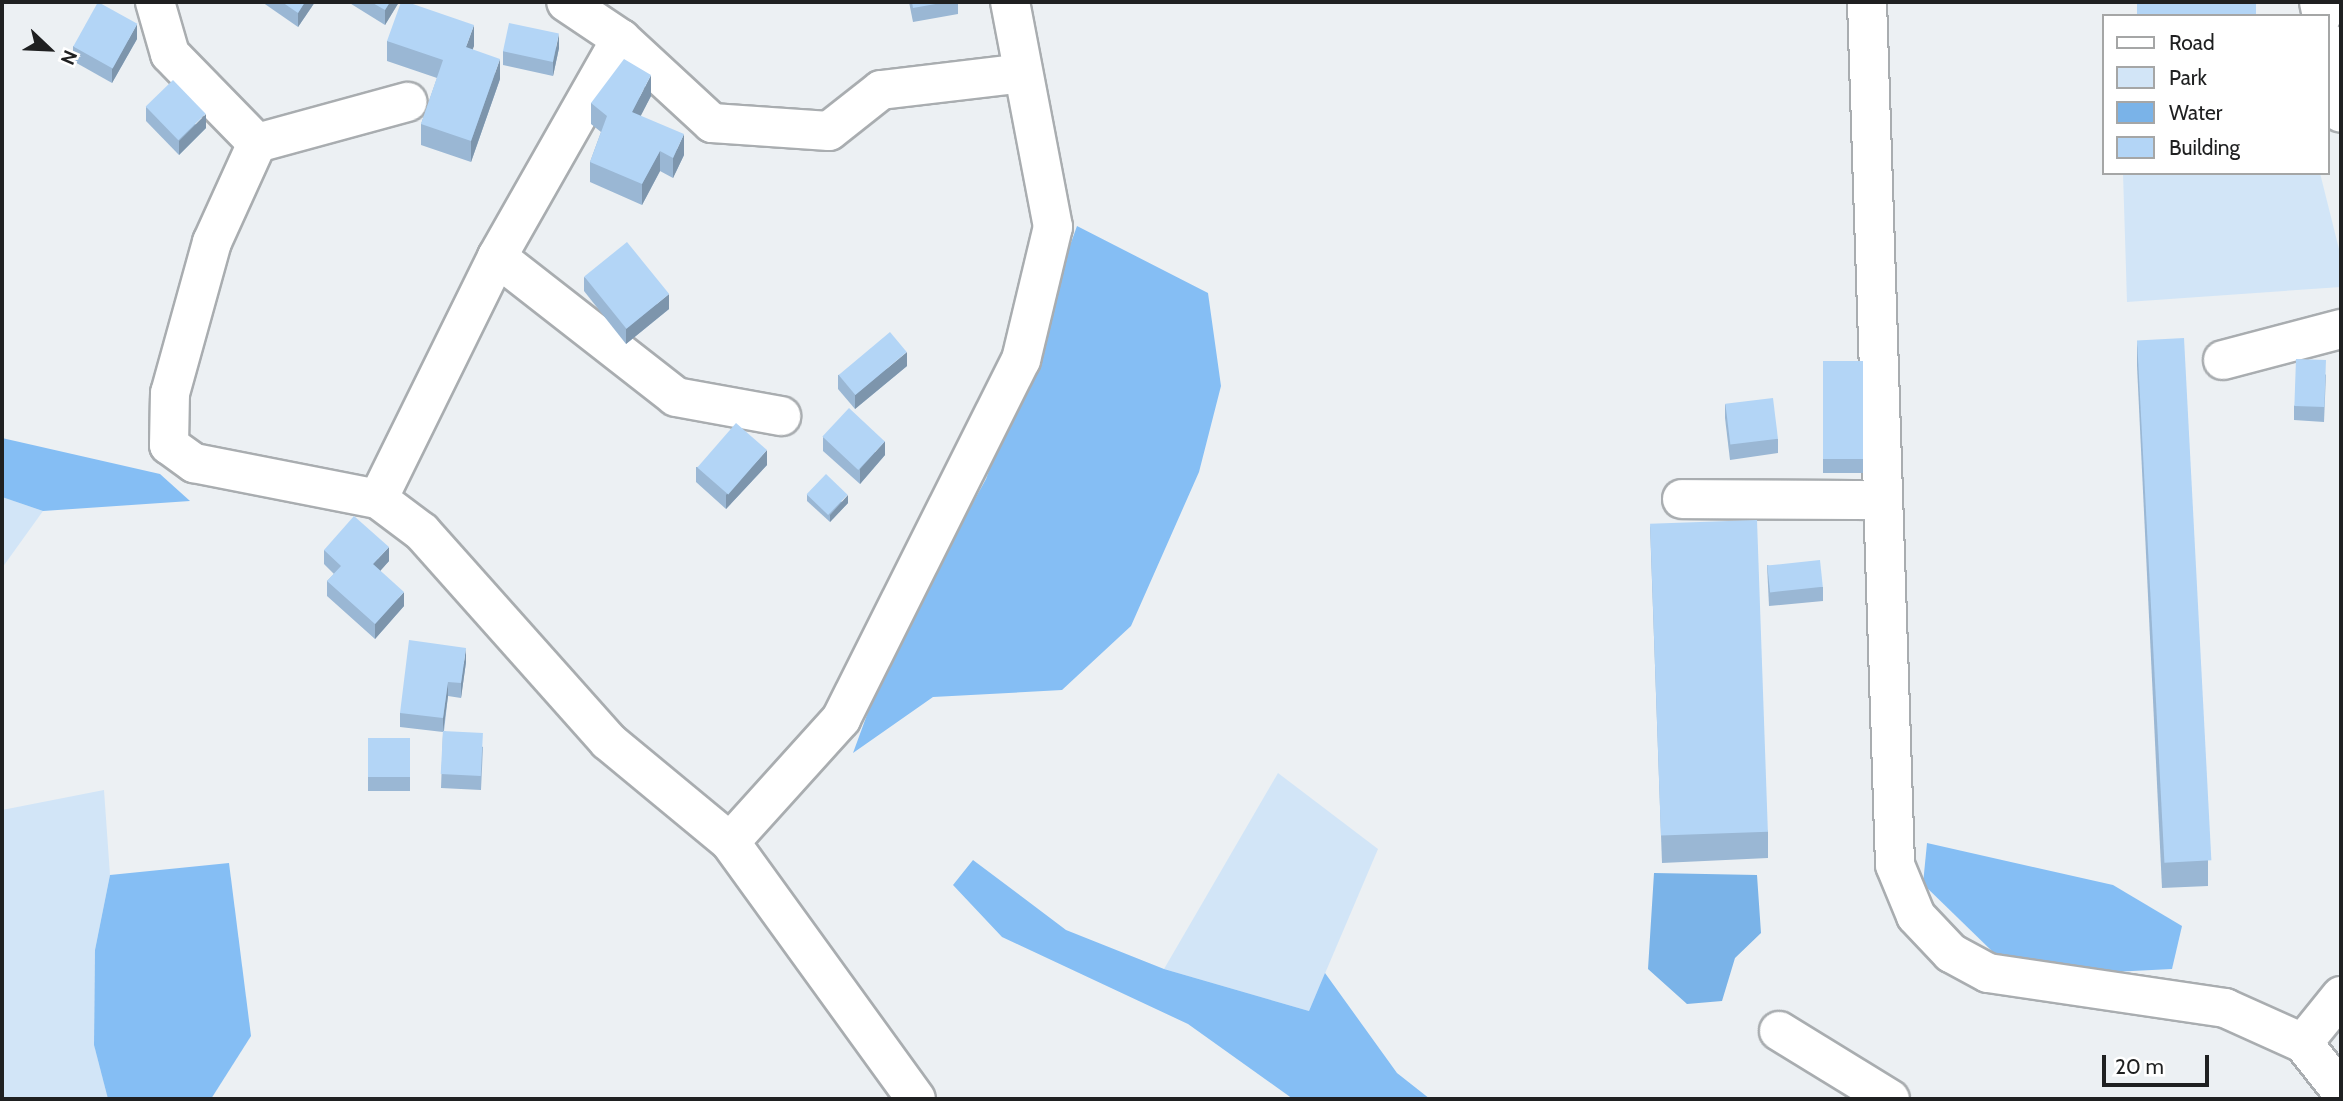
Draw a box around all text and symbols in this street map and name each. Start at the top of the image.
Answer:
north arrow [14,14,84,84]
legend [2102,14,2329,175]
text: Road [2169,30,2215,55]
text: N [56,47,82,68]
text: Park [2169,65,2207,90]
text: Water [2169,100,2222,125]
text: Building [2169,135,2240,160]
scale bar [2105,1042,2212,1086]
text: 20 m [2115,1054,2164,1079]

